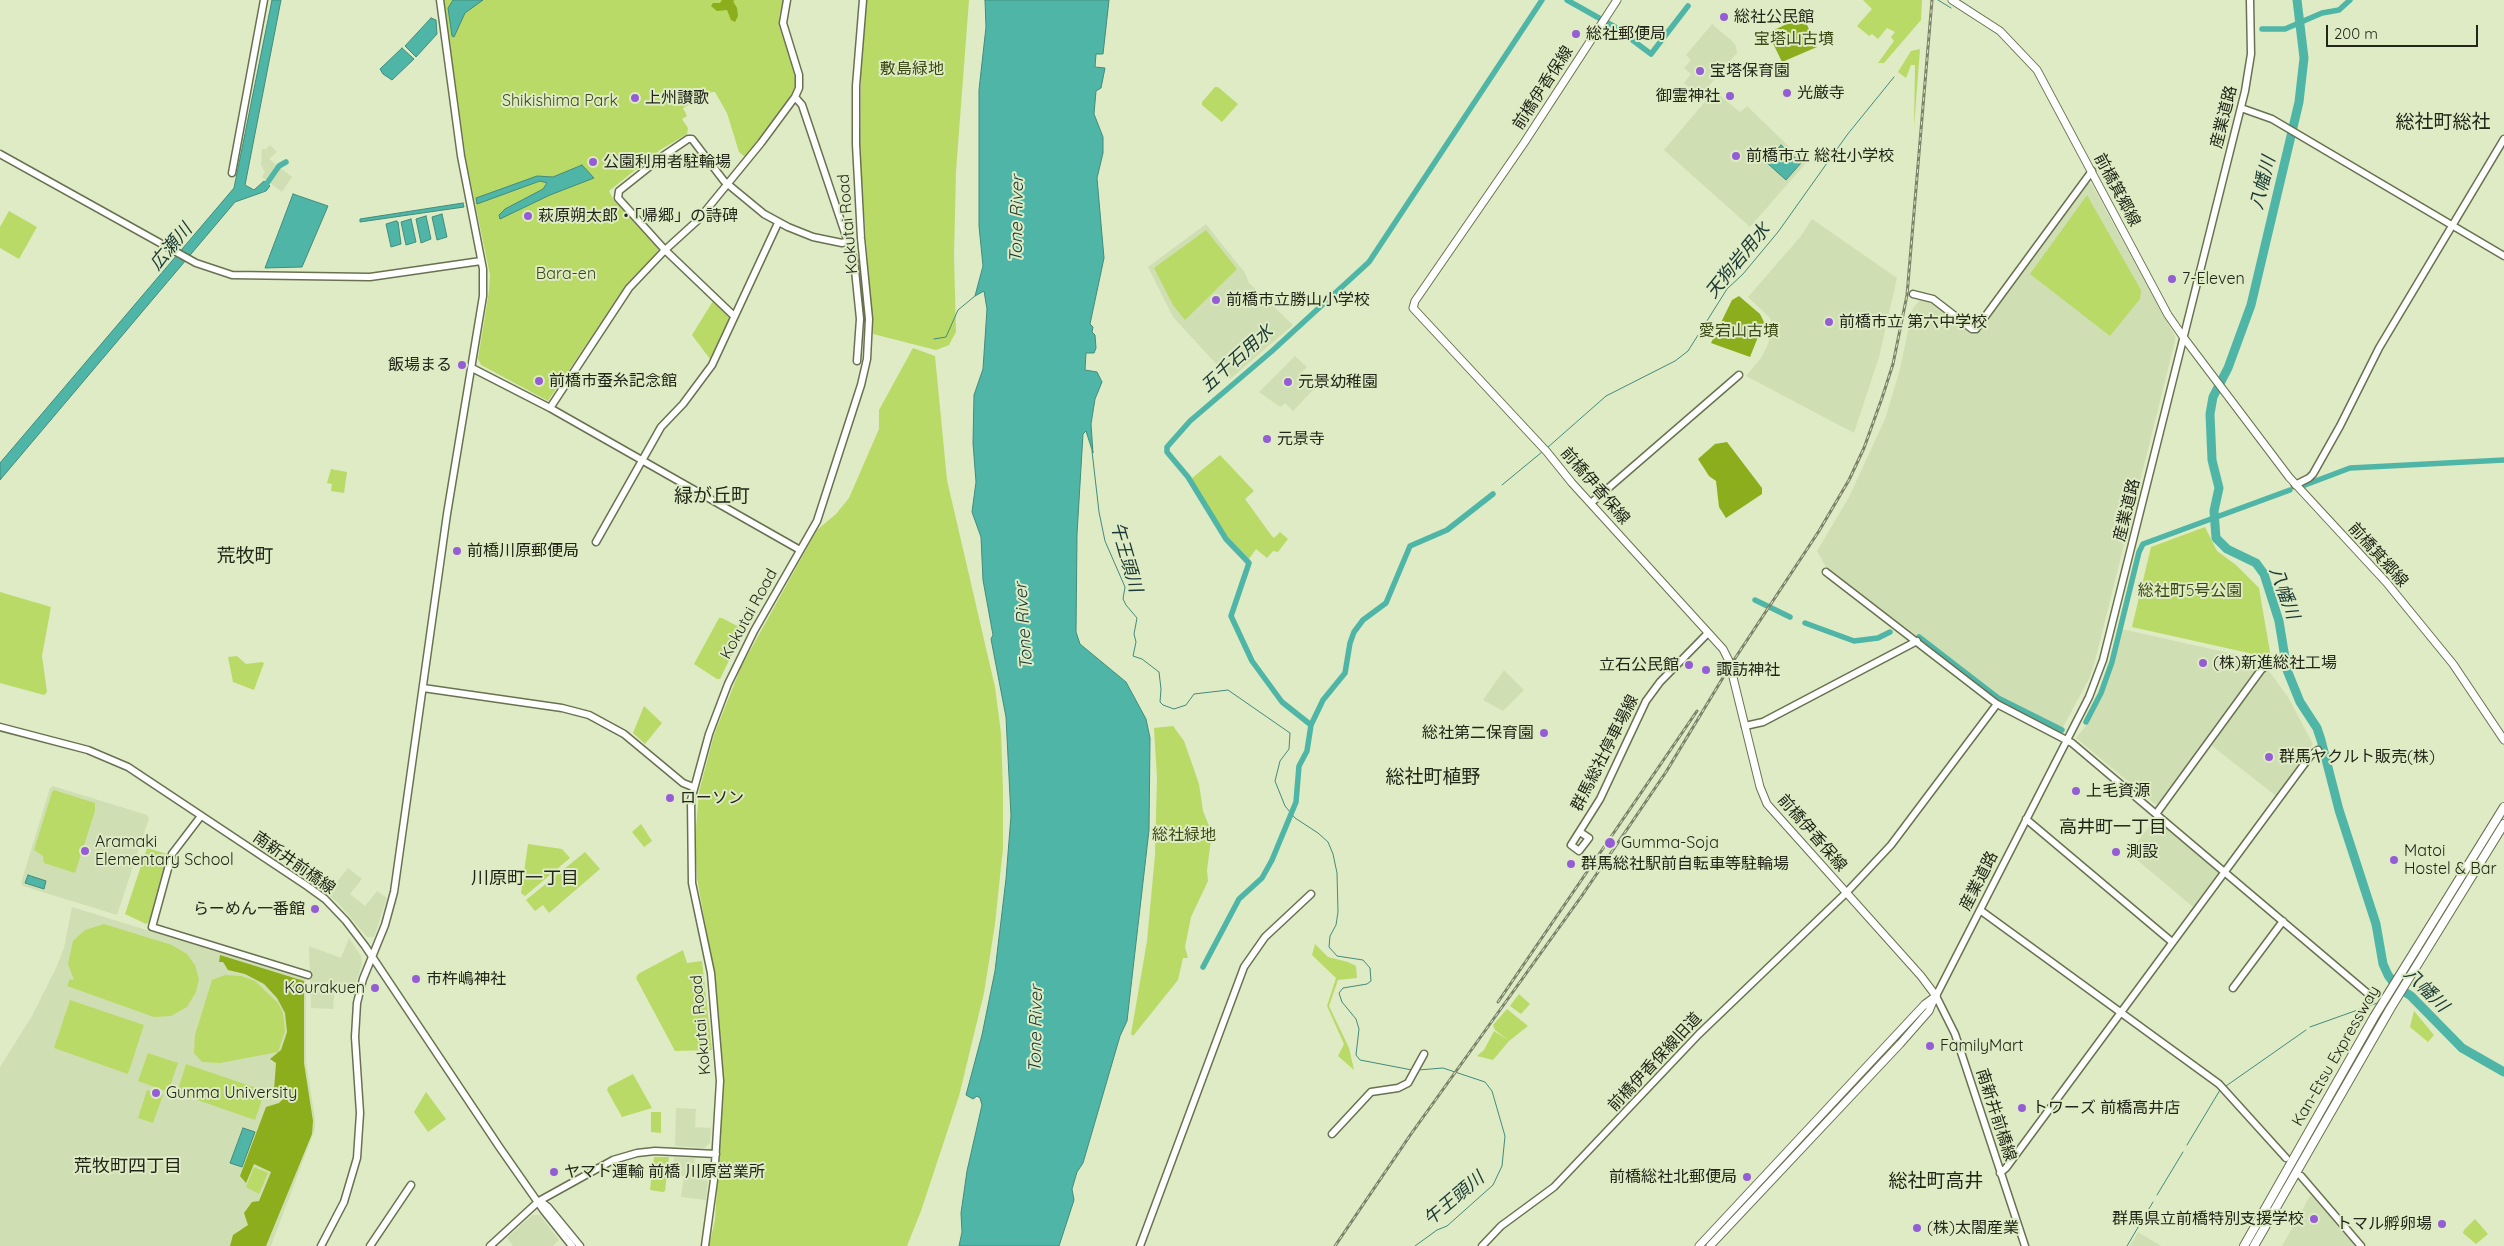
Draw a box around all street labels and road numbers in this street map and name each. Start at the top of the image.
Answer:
street label: 前橋伊香保線 [1509,43,1577,133]
street label: 産業道路 [2207,84,2241,150]
street label: 前橋箕郷線 [2090,150,2144,230]
street label: Kokutai Road [834,173,862,275]
street label: 前橋伊香保線 [1556,443,1634,529]
street label: 産業道路 [2110,477,2144,543]
street label: 前橋箕郷線 [2344,519,2412,591]
street label: Kokutai Road [716,565,782,663]
street label: 群馬総社停車場線 [1567,692,1643,814]
street label: 前橋伊香保線 [1773,790,1851,876]
street label: 南新井前橋線 [249,828,339,898]
street label: 産業道路 [1956,848,2002,914]
street label: Kokutai Road [687,974,715,1076]
street label: Kan-Etsu Expressway [2288,982,2384,1130]
street label: 前橋伊香保線旧道 [1604,1009,1706,1115]
street label: 南新井前橋線 [1972,1066,2020,1164]

